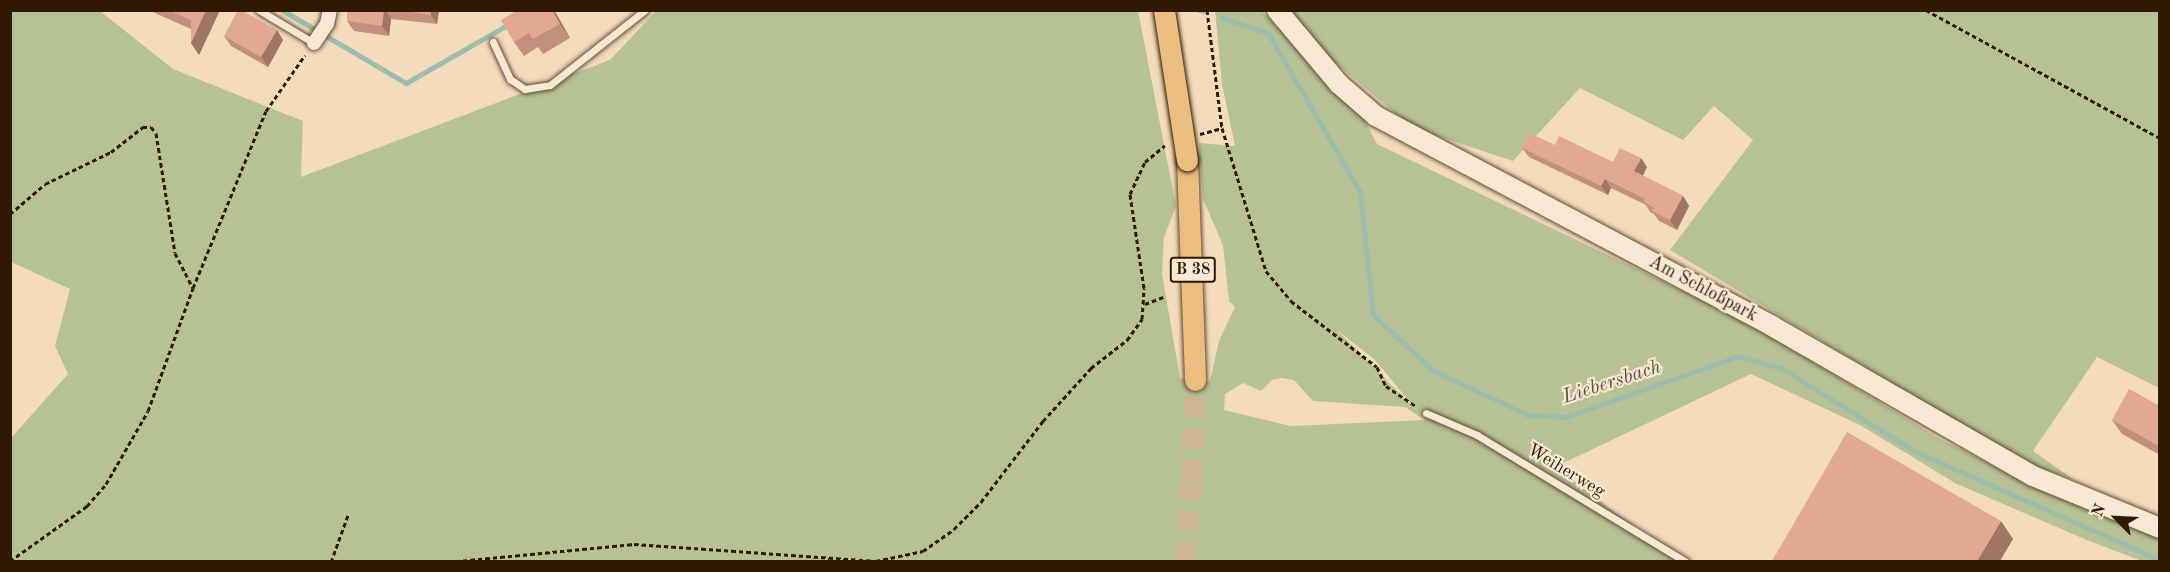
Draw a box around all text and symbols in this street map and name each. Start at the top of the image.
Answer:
street label: Am Schloßpark [1645,251,1761,327]
road number: B 38 [1169,257,1217,283]
water label: Liebersbach [1560,356,1664,410]
street label: Weiherweg [1523,439,1609,503]
north arrow [2086,488,2146,548]
text: N [2090,502,2109,520]

